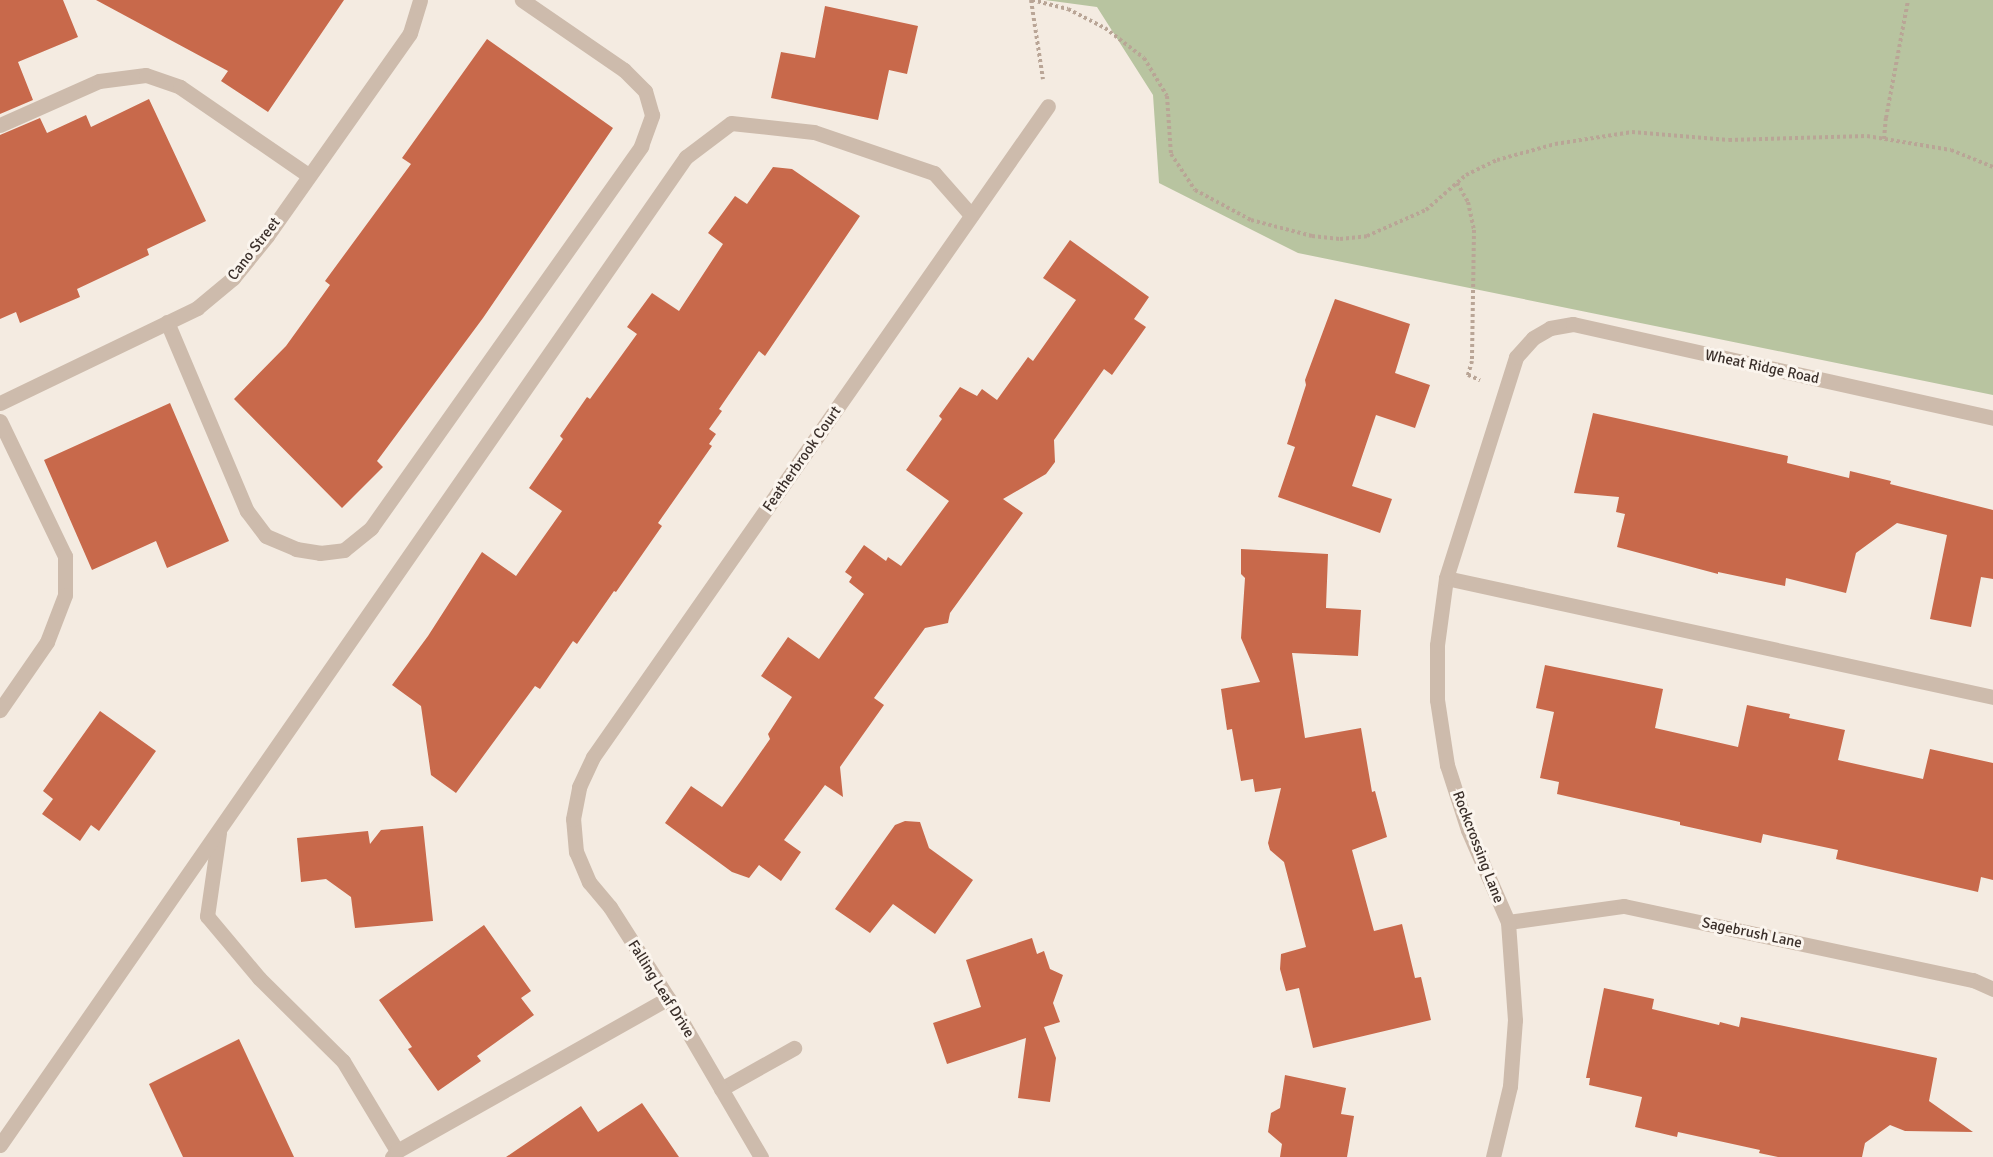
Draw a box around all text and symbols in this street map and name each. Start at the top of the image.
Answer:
street label: Cano Street [224,214,284,284]
street label: Wheat Ridge Road [1703,346,1821,388]
street label: Featherbrook Court [759,403,845,515]
street label: Rockcrossing Lane [1448,788,1508,906]
street label: Sagebrush Lane [1700,914,1804,952]
street label: Falling Leaf Drive [624,937,698,1041]

